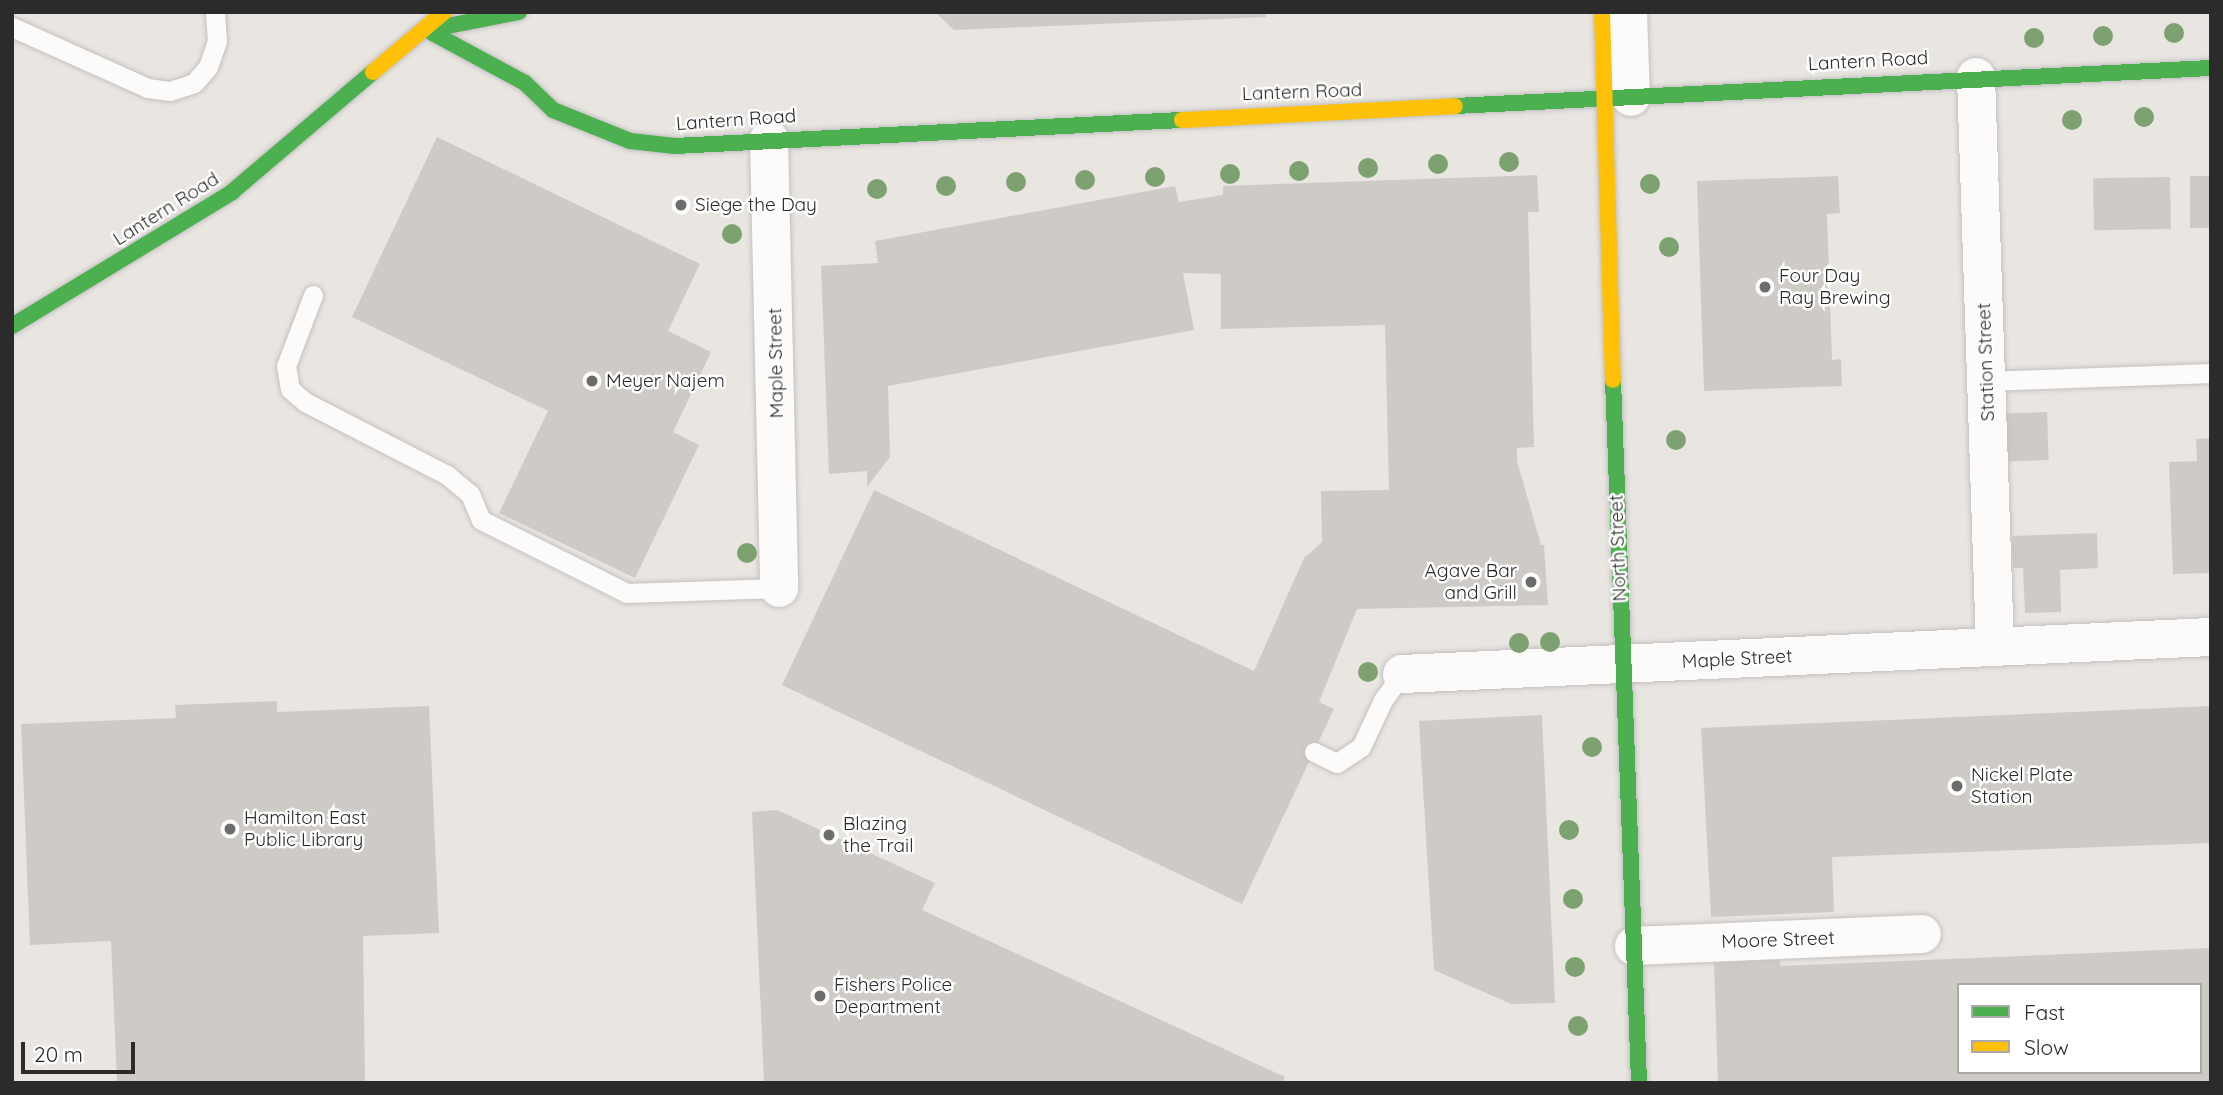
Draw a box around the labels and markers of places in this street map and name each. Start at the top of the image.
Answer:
place label: Siege the Day [695,194,817,216]
marker: Siege the Day [673,197,689,213]
place label: Four Day Ray Brewing [1779,265,1890,309]
marker: Four Day Ray Brewing [1757,279,1773,295]
place label: Meyer Najem [606,370,725,392]
marker: Meyer Najem [584,373,600,389]
place label: Agave Bar and Grill [1425,560,1517,604]
marker: Agave Bar and Grill [1523,574,1539,590]
place label: Nickel Plate Station [1971,764,2073,808]
marker: Nickel Plate Station [1949,778,1965,794]
place label: Hamilton East Public Library [244,807,367,851]
place label: Blazing the Trail [843,813,914,857]
marker: Hamilton East Public Library [222,821,238,837]
marker: Blazing the Trail [821,827,837,843]
place label: Fishers Police Department [834,974,952,1018]
marker: Fishers Police Department [812,988,828,1004]

